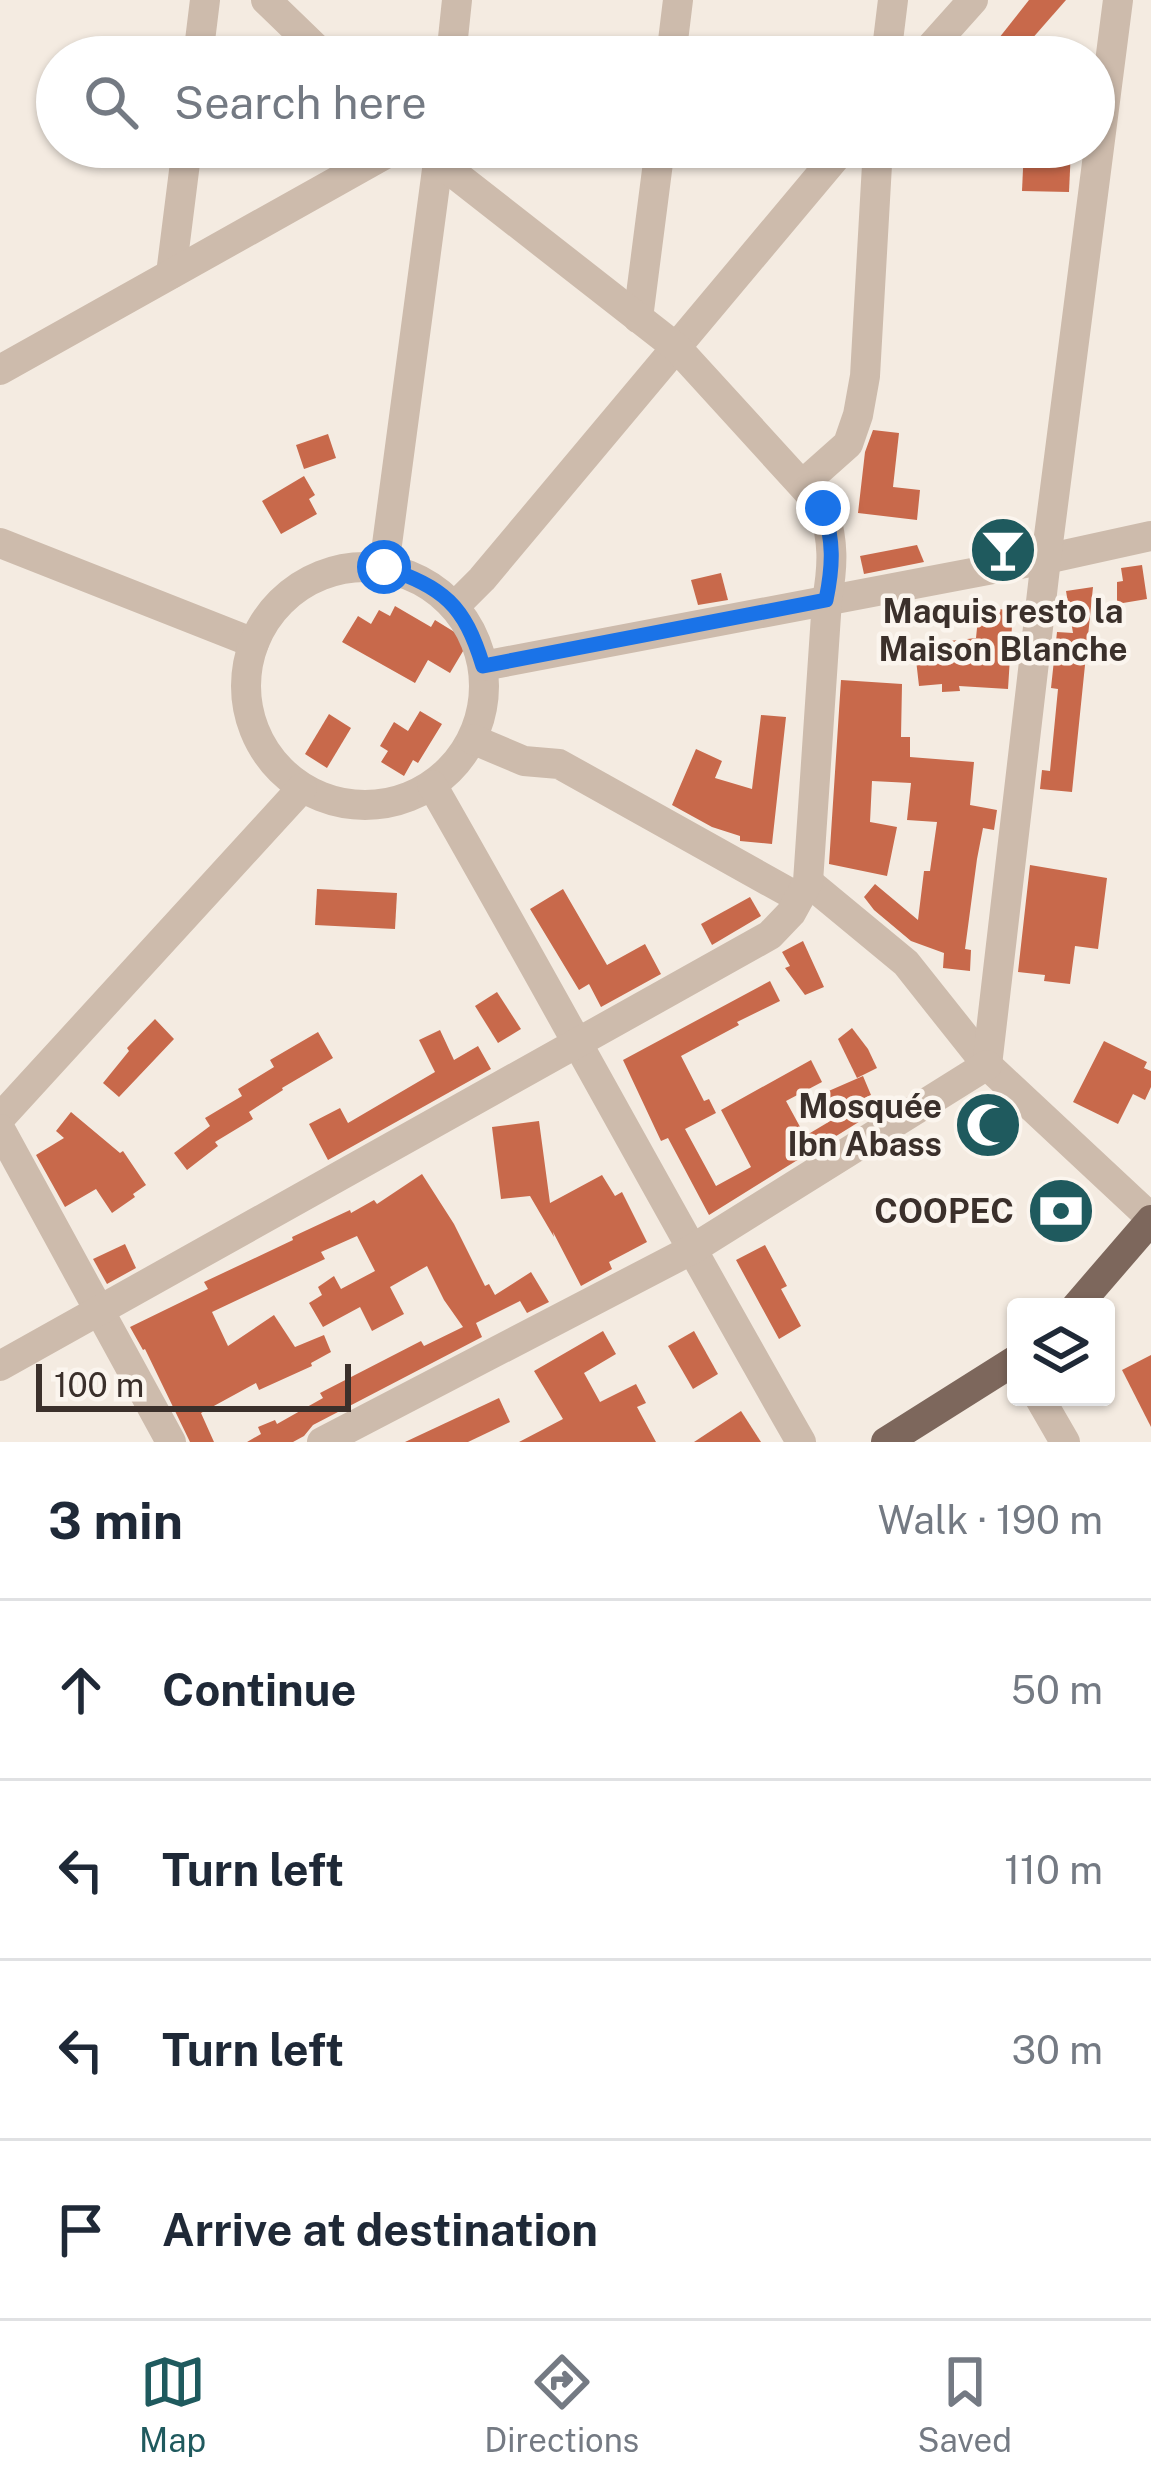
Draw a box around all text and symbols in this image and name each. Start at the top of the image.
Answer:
search box [36,36,1115,168]
icon: search [78,69,144,135]
text: Search here [174,76,427,129]
route end [796,481,850,535]
bar icon: Maquis resto la Maison Blanche [968,515,1038,585]
route start [357,540,411,594]
place label: Maquis resto la Maison Blanche [878,592,1128,668]
place label: Mosquée Ibn Abass [788,1087,942,1163]
mosque icon: Mosquée Ibn Abass [953,1090,1023,1160]
bank icon: COOPEC [1026,1176,1096,1246]
place label: COOPEC [874,1192,1014,1230]
map controls [1007,1298,1115,1406]
button: layers [1007,1298,1115,1406]
scale bar [36,1358,351,1411]
text: 100 m [54,1366,144,1404]
text: 3 min [48,1491,183,1550]
text: Walk · 190 m [878,1497,1103,1543]
icon: ahead [48,1657,114,1723]
text: Continue [162,1663,356,1716]
text: 50 m [1011,1667,1103,1713]
icon: left [48,1837,114,1903]
text: Turn left [162,1843,344,1896]
text: 110 m [1004,1847,1103,1893]
icon: left [48,2017,114,2083]
text: Turn left [162,2023,344,2076]
text: 30 m [1012,2027,1103,2073]
icon: arrive [48,2197,114,2263]
text: Arrive at destination [162,2203,598,2256]
tab: Map [139,2349,206,2459]
tab: Directions [484,2349,639,2459]
tab: Saved [918,2349,1012,2459]

